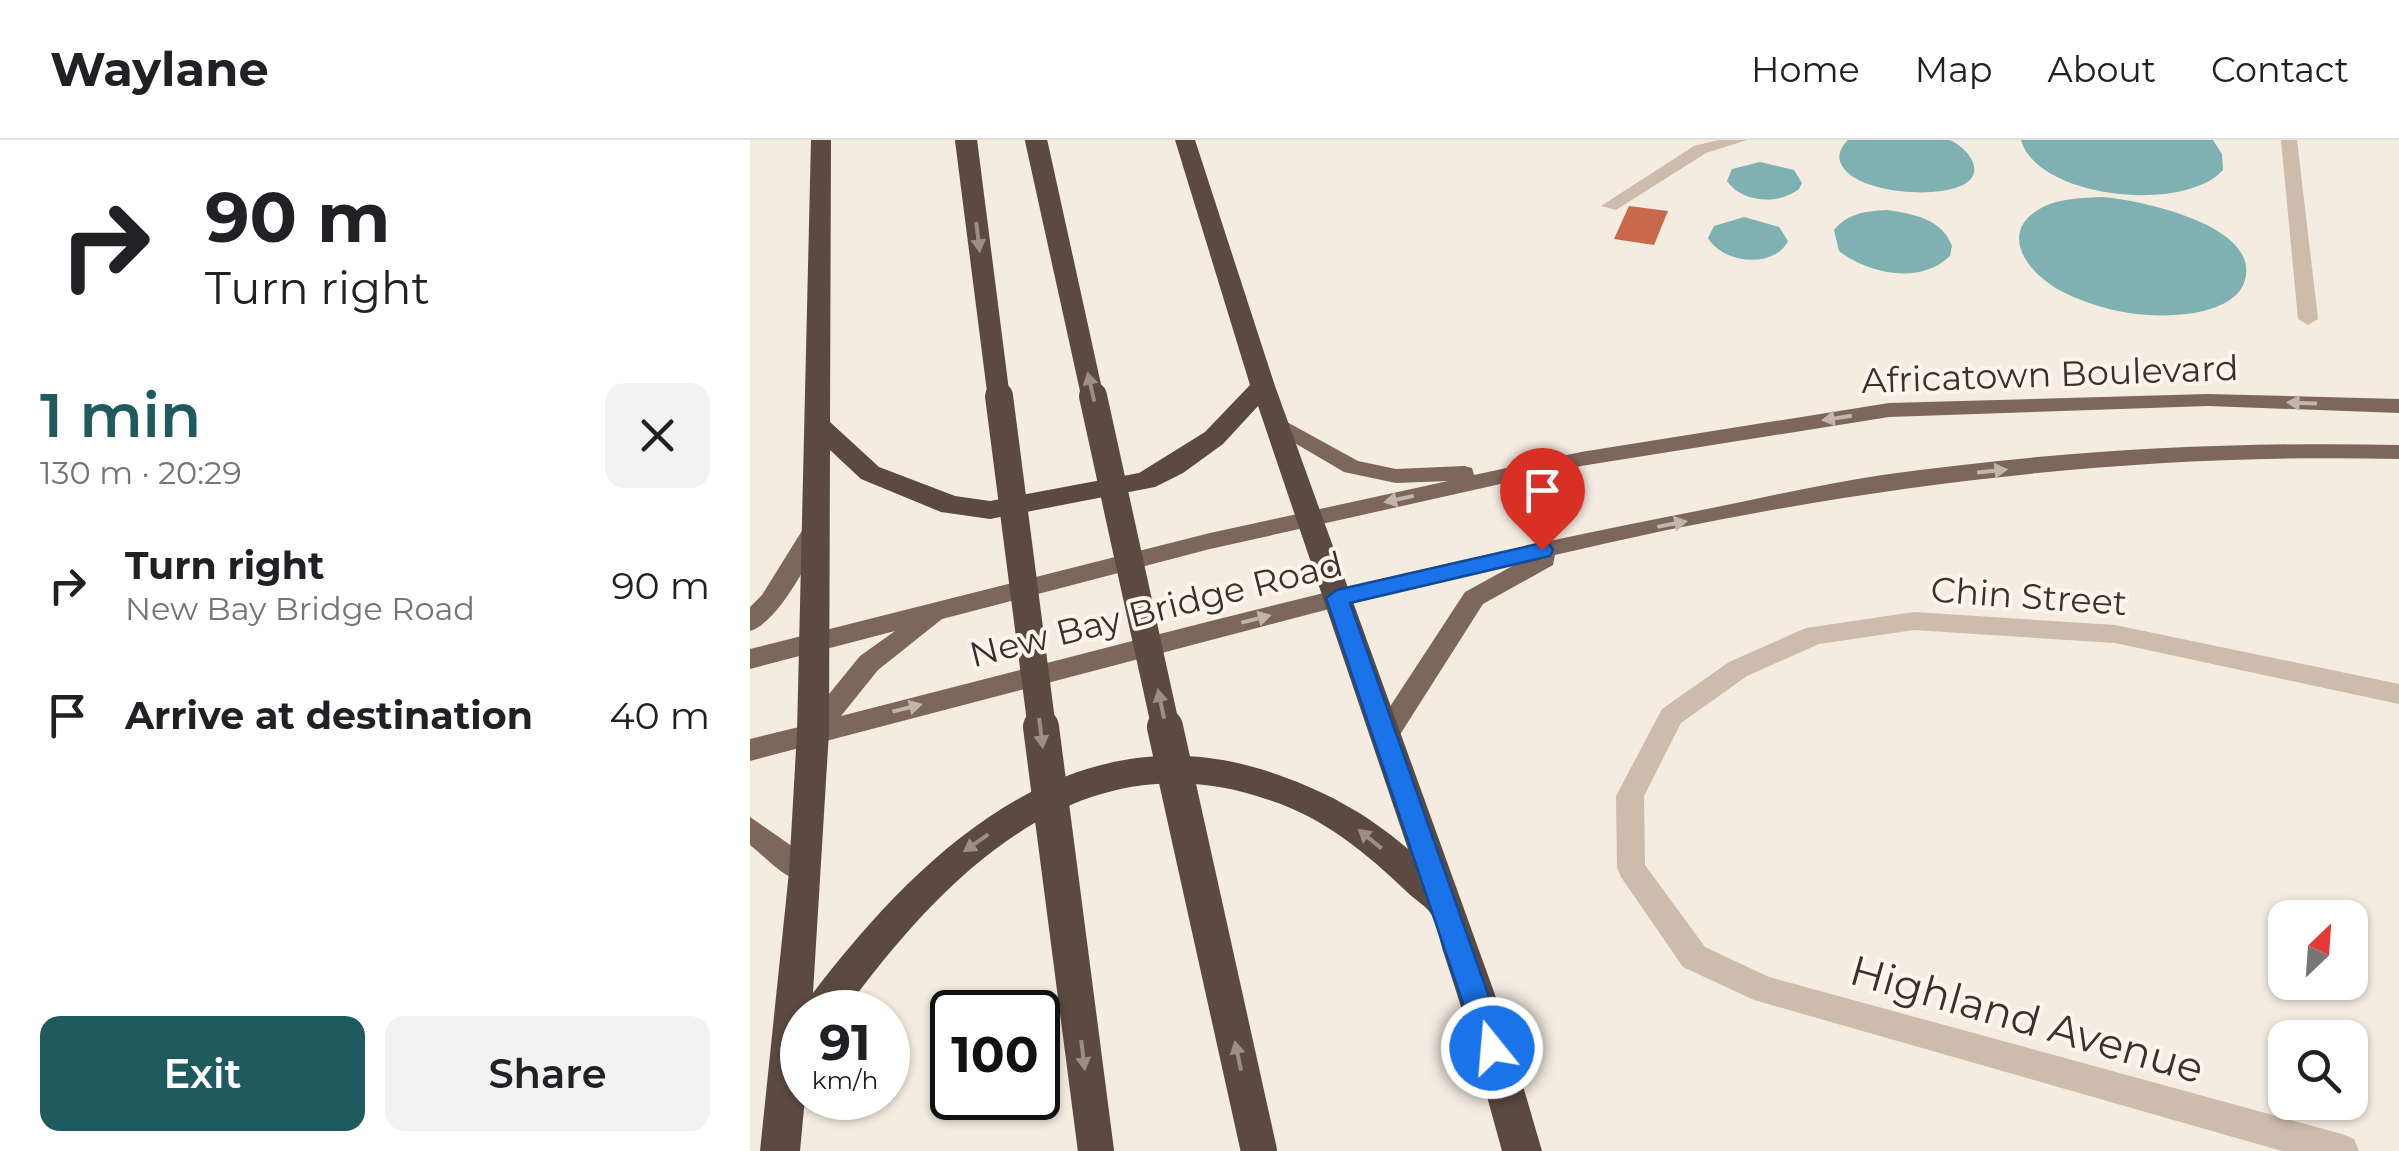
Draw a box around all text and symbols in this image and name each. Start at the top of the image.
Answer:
text: Waylane [50,40,269,98]
text: Home [1751,48,1860,91]
text: Map [1915,48,1993,91]
text: About [2048,48,2156,91]
text: Contact [2211,48,2349,91]
text: 90 m [205,174,390,260]
icon: right [40,180,170,310]
one-way arrow [971,221,987,253]
text: Turn right [205,260,430,315]
street label: Africatown Boulevard [1861,346,2239,402]
one-way arrow [1083,371,1098,402]
text: 1 min [40,379,201,452]
button: close [605,383,710,488]
one-way arrow [2285,395,2317,411]
one-way arrow [1821,411,1853,426]
pin [1500,448,1585,551]
text: 130 m · 20:29 [40,453,242,492]
icon: arrive [1515,463,1570,518]
one-way arrow [1977,463,2009,479]
one-way arrow [1383,492,1414,507]
one-way arrow [1657,516,1688,531]
text: Turn right [125,542,324,589]
street label: New Bay Bridge Road [965,542,1347,676]
icon: right [40,558,95,613]
text: 90 m [611,562,710,609]
street label: Chin Street [1929,568,2129,624]
text: New Bay Bridge Road [125,589,475,628]
one-way arrow [1241,610,1272,626]
icon: arrive [40,688,95,743]
one-way arrow [1153,688,1169,719]
text: Arrive at destination [125,692,533,739]
text: 40 m [609,692,710,739]
one-way arrow [892,700,923,716]
one-way arrow [1033,717,1049,749]
one-way arrow [1357,829,1382,850]
one-way arrow [962,833,989,852]
north arrow [2268,900,2368,1000]
map controls [2268,900,2368,1120]
street label: Highland Avenue [1844,944,2210,1094]
speed limit sign: 100 [930,990,1060,1120]
position arrow [1440,996,1544,1100]
text: 91 [819,1012,871,1073]
button: Exit [40,1016,365,1131]
button: Share [385,1016,710,1131]
button: search [2268,1020,2368,1120]
one-way arrow [1075,1040,1091,1071]
one-way arrow [1230,1040,1245,1071]
text: km/h [812,1065,878,1095]

